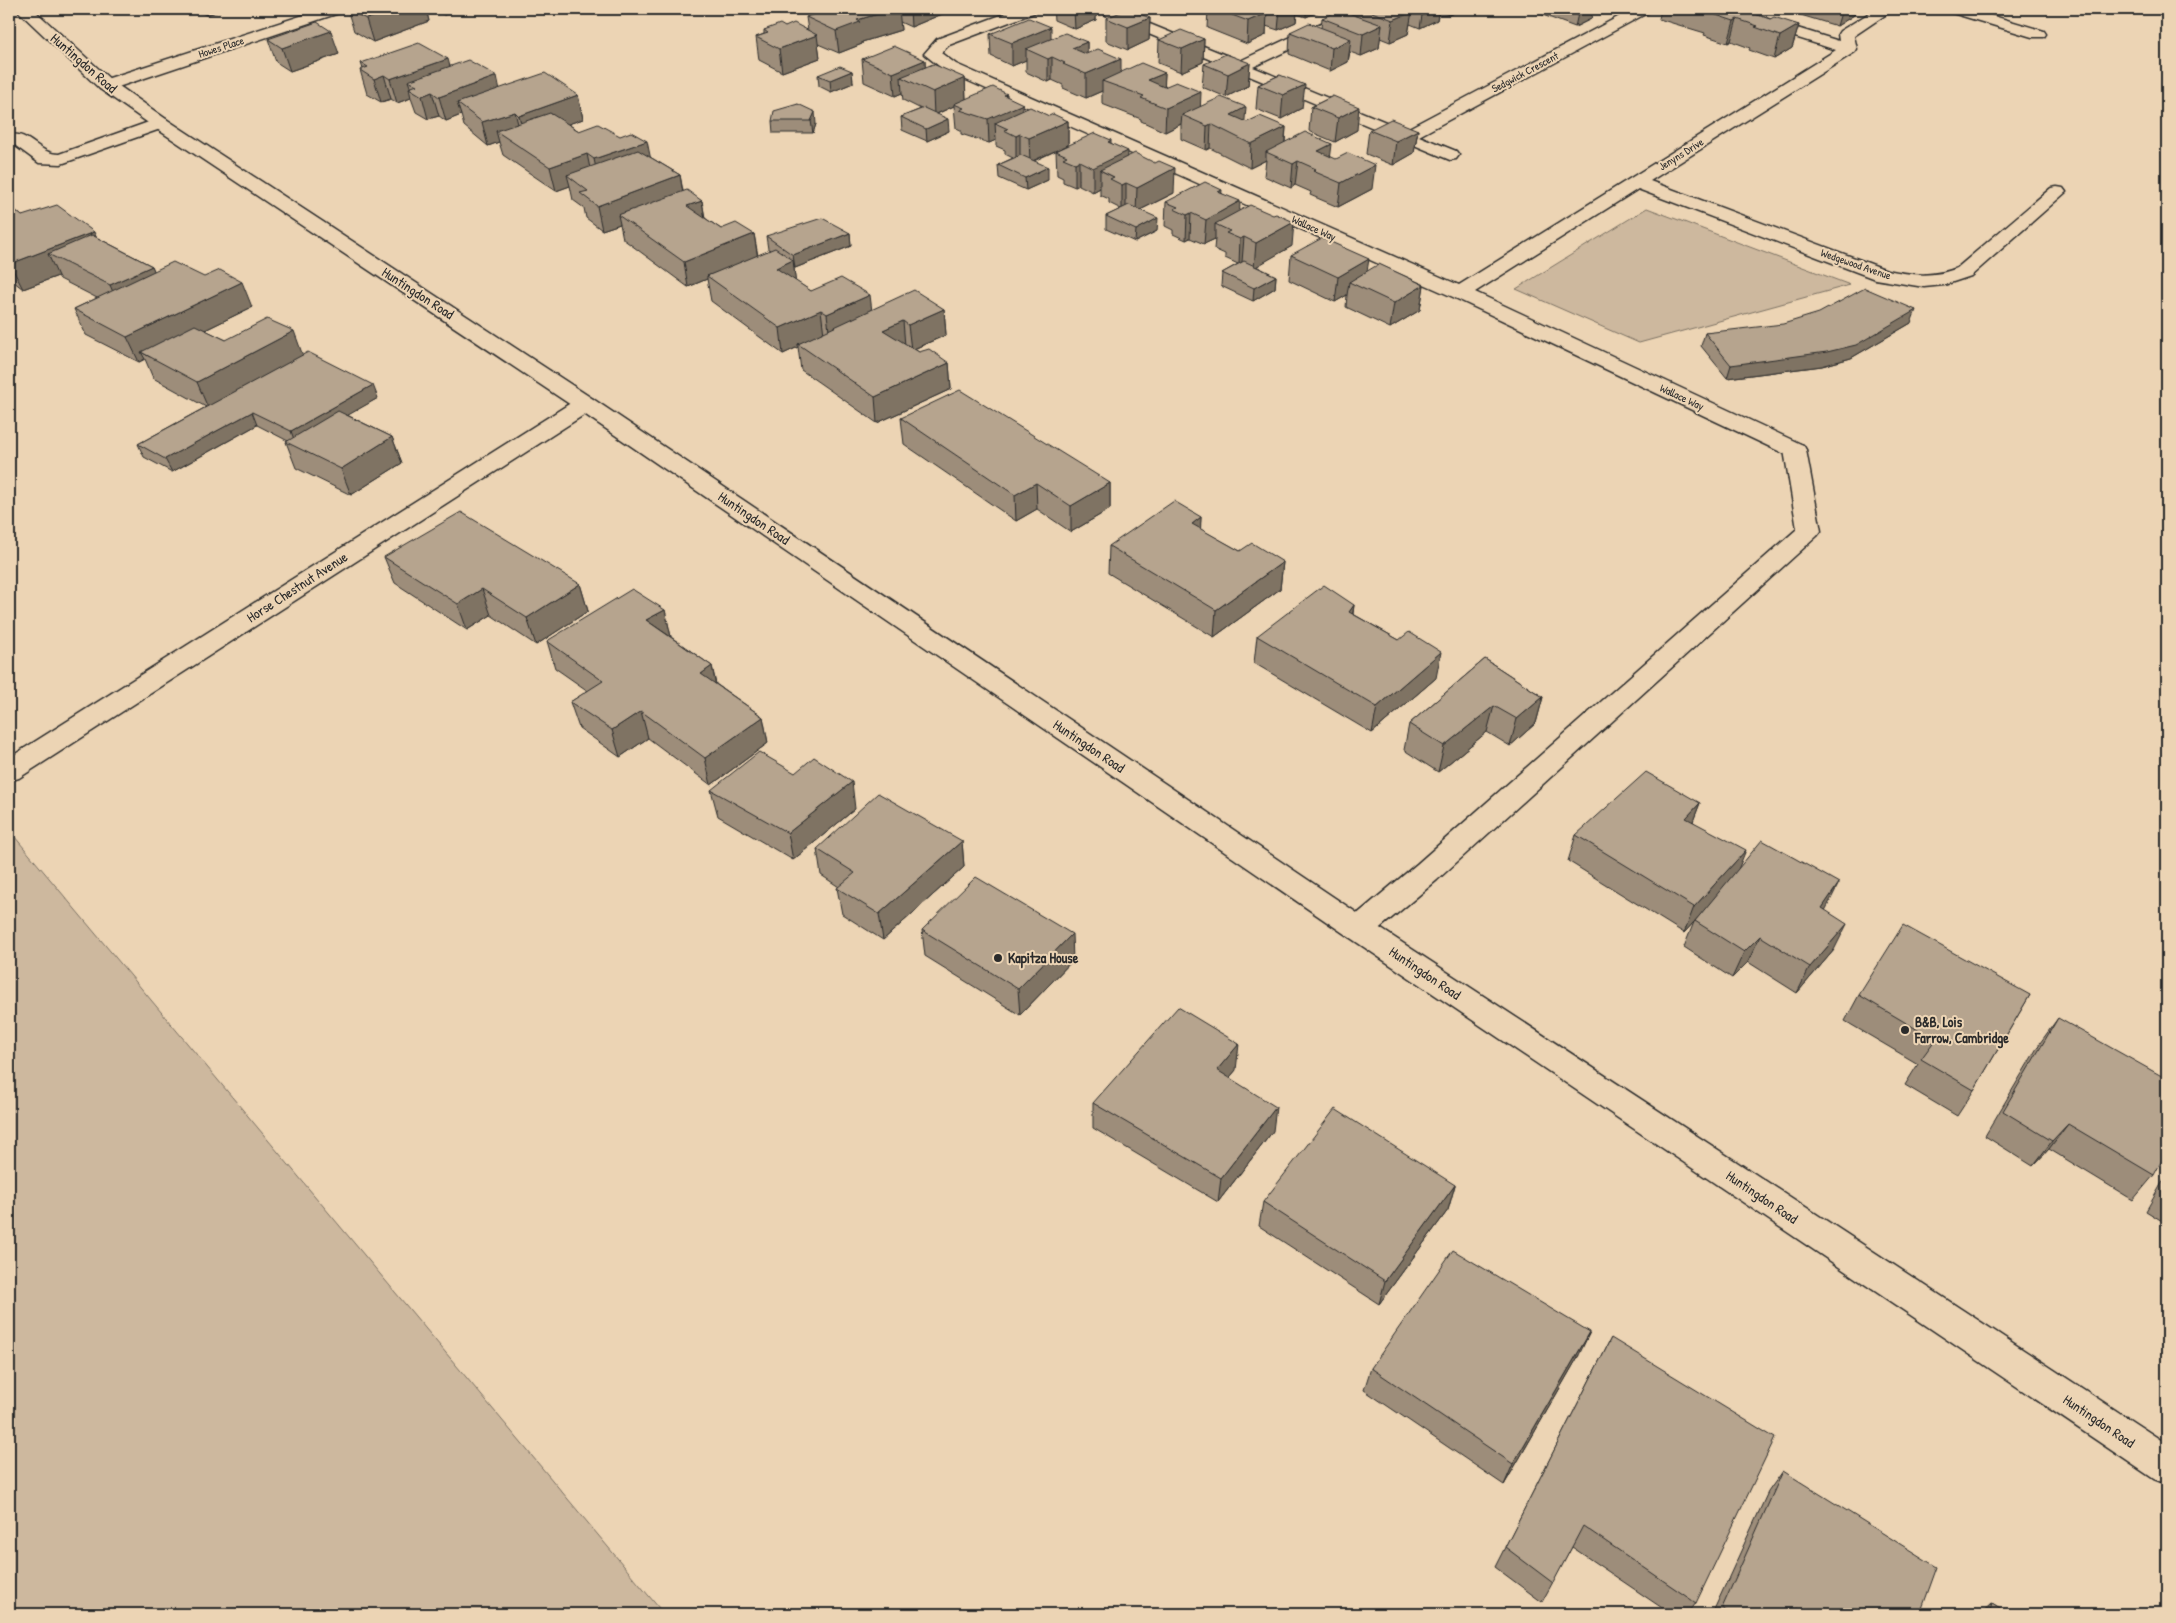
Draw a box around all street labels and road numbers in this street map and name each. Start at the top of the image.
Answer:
street label: Huntingdon Road [46,28,122,98]
street label: Howes Place [196,33,246,61]
street label: Sedgwick Crescent [1489,48,1561,96]
street label: Jenyns Drive [1656,134,1707,173]
street label: Wallace Way [1290,212,1339,244]
street label: Wedgewood Avenue [1819,245,1894,283]
street label: Huntingdon Road [378,262,459,324]
street label: Wallace Way [1658,381,1707,413]
street label: Huntingdon Road [714,487,794,550]
street label: Horse Chestnut Avenue [243,547,351,626]
street label: Huntingdon Road [1049,715,1129,778]
street label: Huntingdon Road [1385,942,1465,1005]
street label: Huntingdon Road [1722,1166,1802,1229]
street label: Huntingdon Road [2059,1390,2139,1453]

